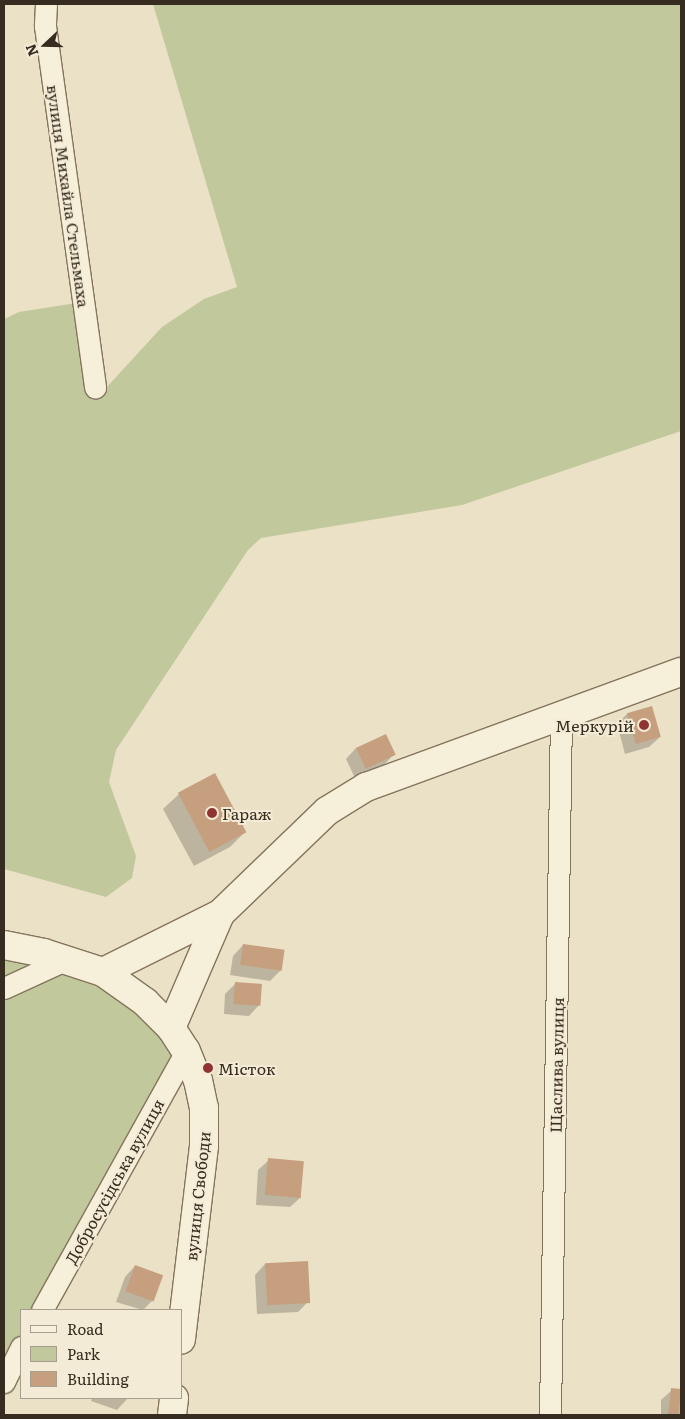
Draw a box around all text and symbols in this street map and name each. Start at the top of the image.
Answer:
north arrow [20,20,70,70]
text: N [20,41,42,59]
street label: вулиця Михайла Стельмаха [44,83,94,309]
place label: Меркурій [555,715,634,735]
marker: Меркурій [638,719,650,731]
place label: Гараж [222,803,271,823]
marker: Гараж [206,807,218,819]
street label: Щаслива вулиця [545,997,567,1133]
place label: Місток [218,1058,276,1078]
marker: Місток [202,1062,214,1074]
street label: Добросусідська вулиця [61,1095,167,1267]
street label: вулиця Свободи [181,1130,213,1262]
legend [20,1309,182,1399]
text: Road [67,1317,103,1340]
text: Park [67,1342,100,1365]
text: Building [67,1367,129,1390]

